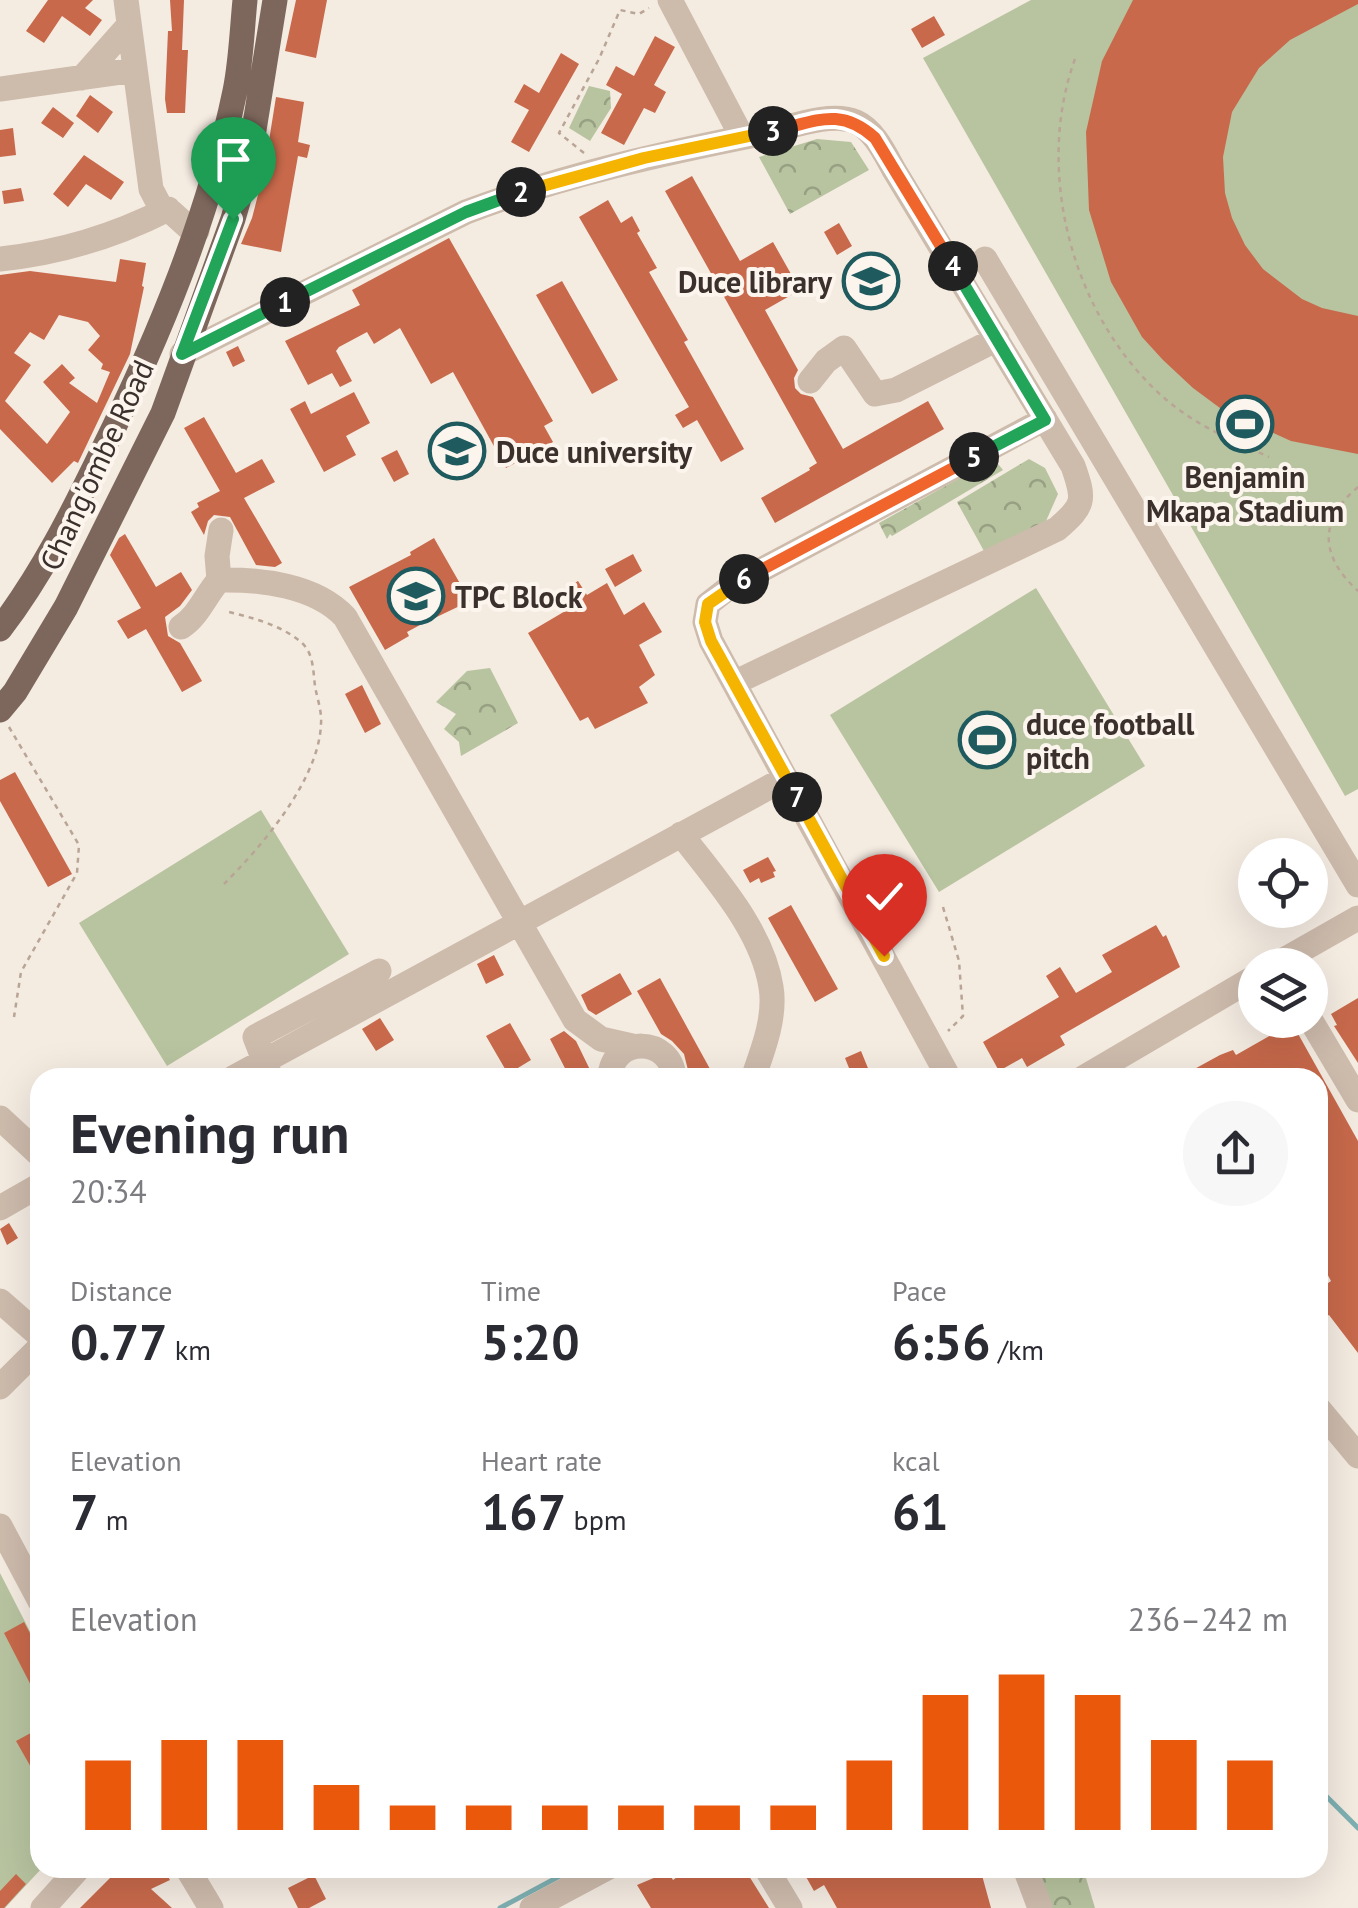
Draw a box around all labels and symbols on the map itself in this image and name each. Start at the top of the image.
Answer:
pin: 3 [748,106,798,156]
pin [191,117,276,220]
pin: 2 [496,167,546,217]
pin: 4 [928,241,978,291]
school or university icon: Duce library [841,251,901,311]
place label: Duce library [678,262,833,301]
pin: 1 [260,277,310,327]
street label: Chang'ombe Road [30,354,162,576]
sports icon: Benjamin Mkapa Stadium [1215,394,1275,454]
school or university icon: Duce university [427,421,487,481]
place label: Duce university [496,432,693,471]
pin: 5 [949,432,999,482]
place label: Benjamin Mkapa Stadium [1146,457,1344,530]
pin: 6 [719,554,769,604]
school or university icon: TPC Block [386,566,446,626]
place label: TPC Block [455,577,583,616]
place label: duce football pitch [1026,704,1195,777]
sports icon: duce football pitch [957,710,1017,770]
pin: 7 [772,772,822,822]
pin [842,854,927,957]

